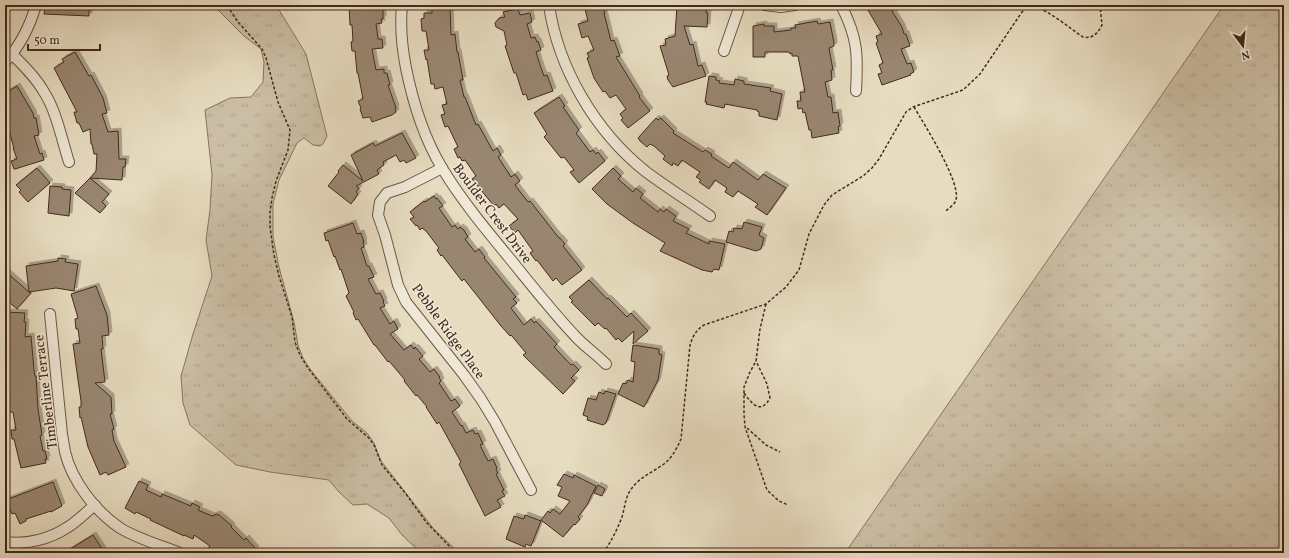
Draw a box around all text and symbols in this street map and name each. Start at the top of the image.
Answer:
scale bar [28,26,100,52]
north arrow [1223,26,1263,66]
text: 50 m [34,33,60,49]
text: N [1239,46,1251,62]
street label: Boulder Crest Drive [448,160,536,268]
street label: Pebble Ridge Place [407,280,489,384]
street label: Timberline Terrace [30,333,63,450]

